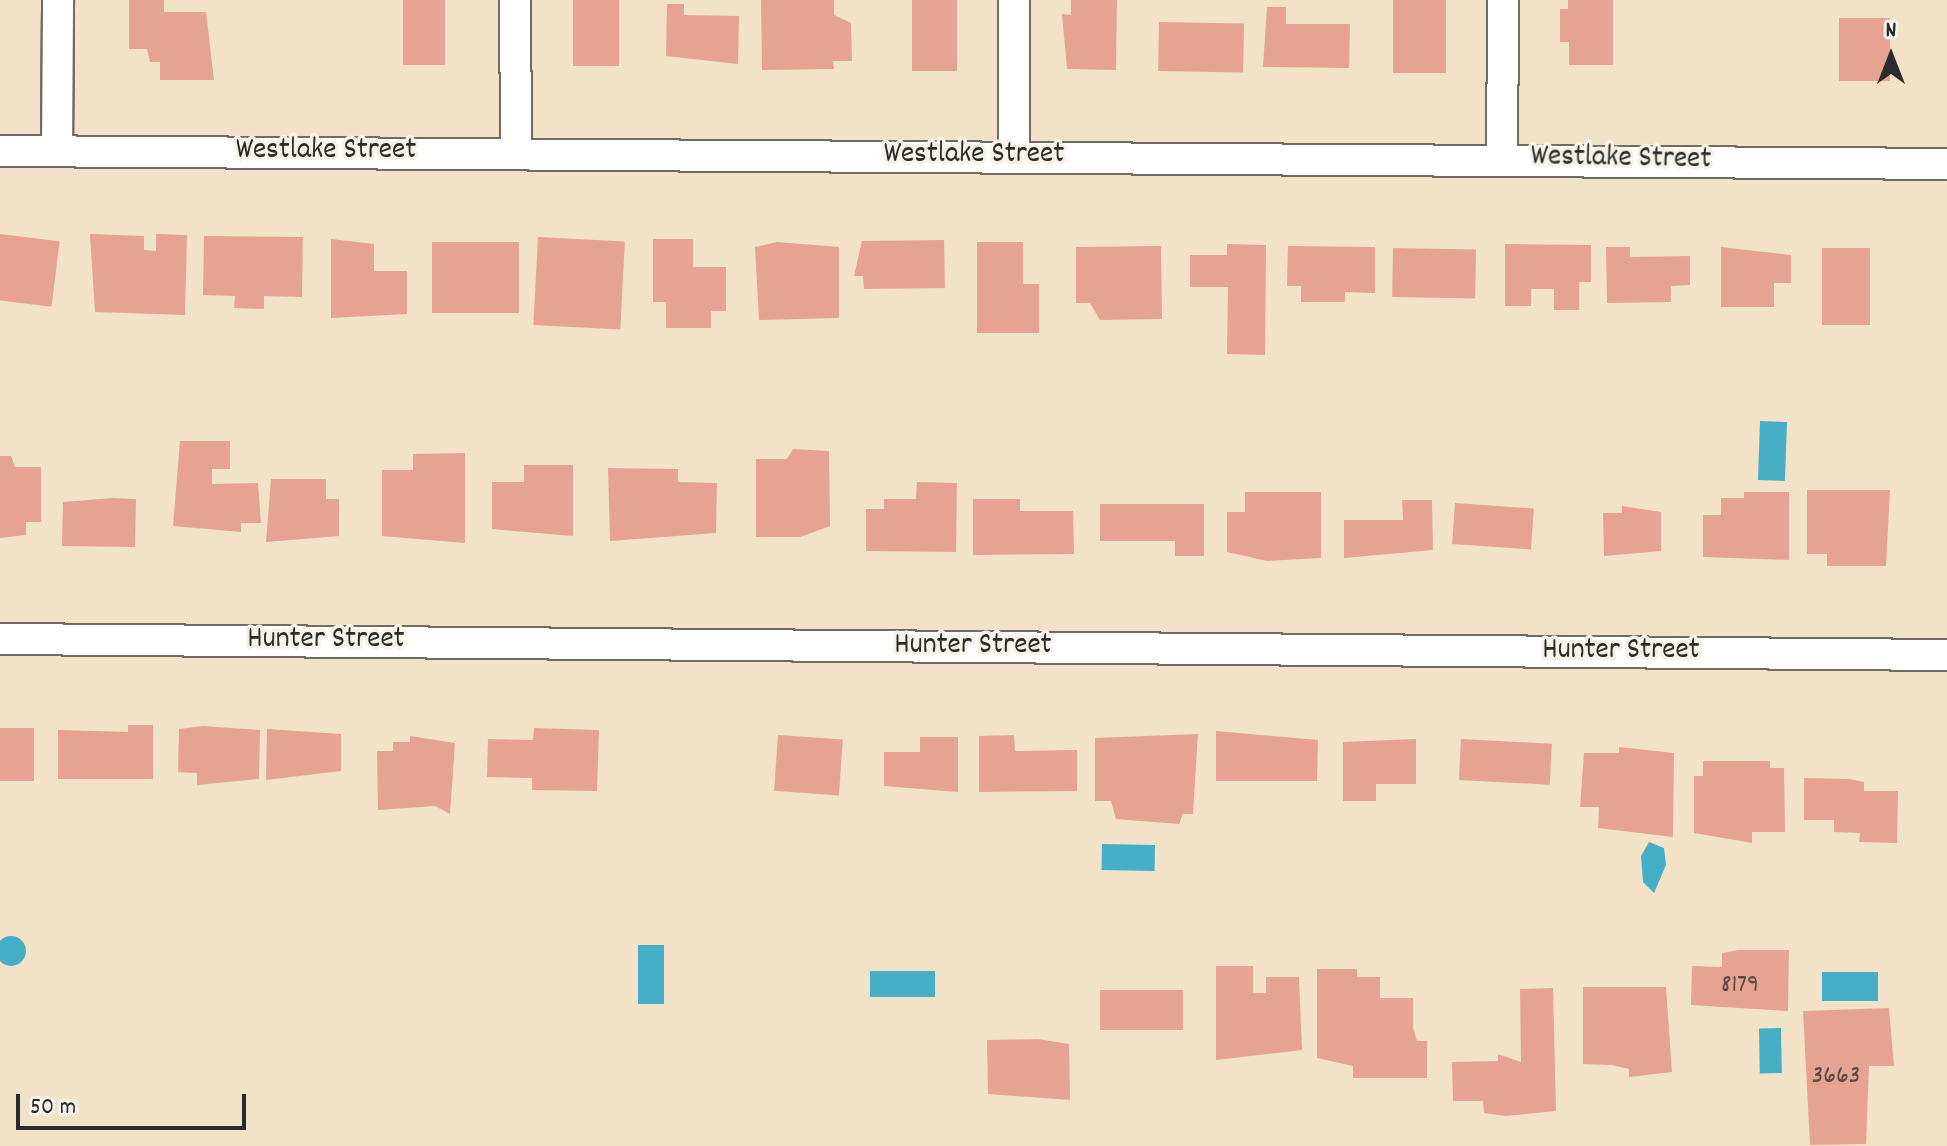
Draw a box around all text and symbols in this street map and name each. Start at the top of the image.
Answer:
north arrow [1851,16,1931,96]
text: N [1886,16,1896,47]
street label: Westlake Street [236,134,416,170]
street label: Westlake Street [884,138,1064,174]
street label: Westlake Street [1530,140,1712,180]
street label: Hunter Street [247,623,405,659]
street label: Hunter Street [894,629,1052,665]
street label: Hunter Street [1542,634,1700,670]
house number: 8179 [1721,970,1759,1002]
house number: 3663 [1812,1061,1860,1093]
scale bar [20,1078,250,1128]
text: 50 m [30,1091,76,1125]

